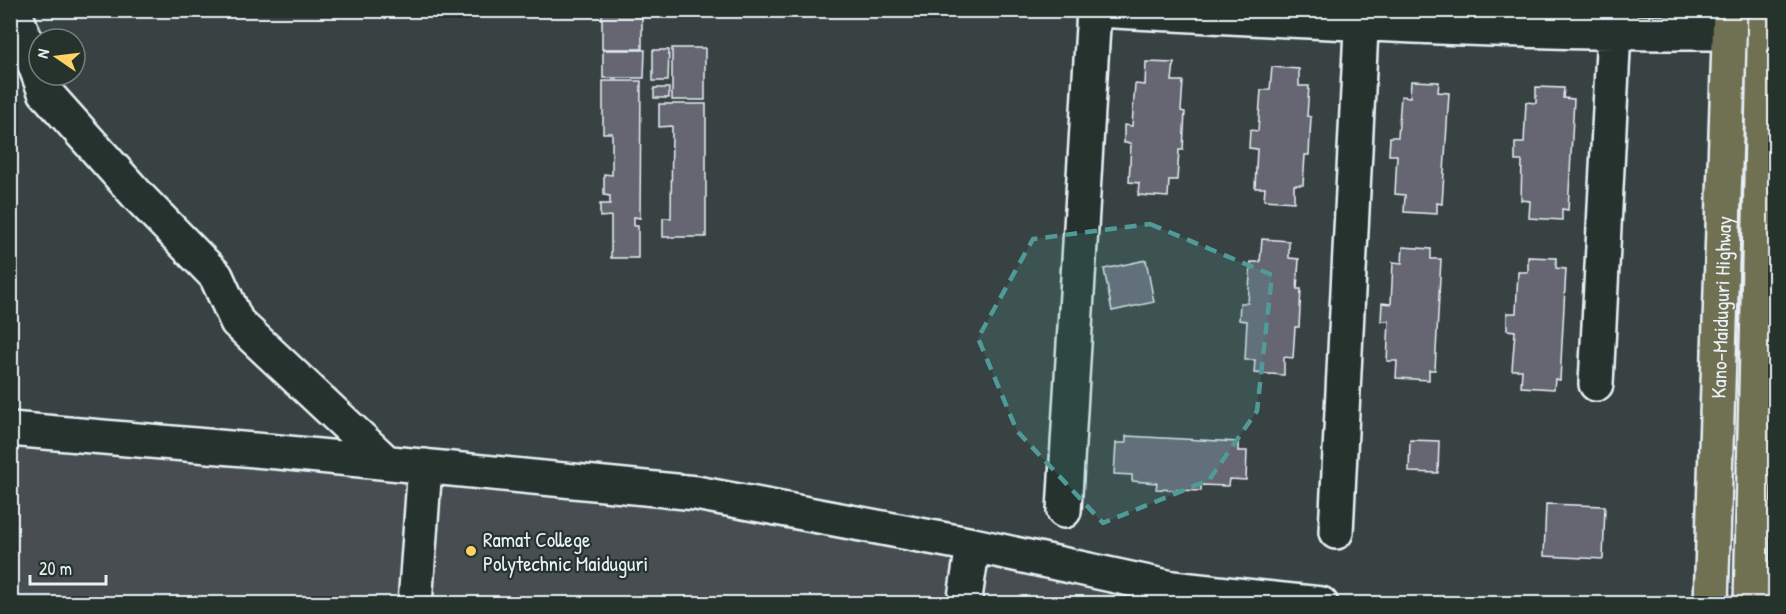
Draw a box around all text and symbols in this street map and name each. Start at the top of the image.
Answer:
north arrow [27,27,87,87]
text: N [31,46,54,60]
street label: Kano-Maiduguri Highway [1703,215,1738,399]
place label: Ramat College Polytechnic Maiduguri [483,525,648,578]
marker: Ramat College Polytechnic Maiduguri [464,544,478,558]
scale bar [30,548,106,586]
text: 20 m [39,556,72,581]

